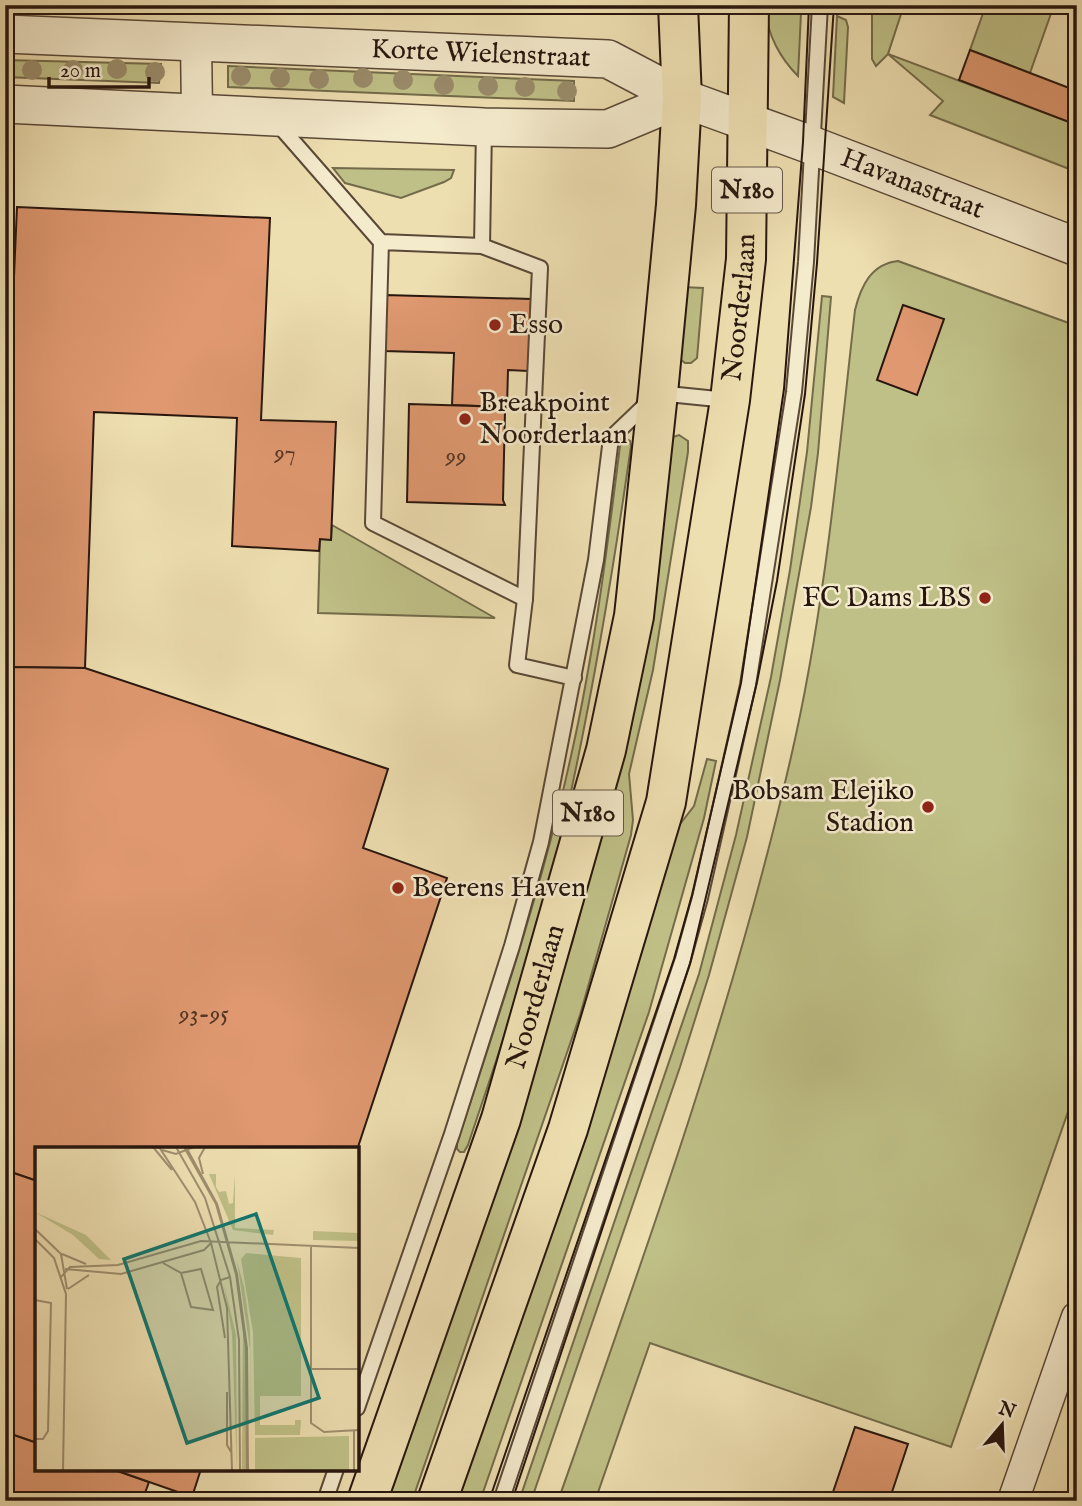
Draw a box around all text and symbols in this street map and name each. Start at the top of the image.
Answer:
street label: Korte Wielenstraat [370,32,592,76]
scale bar [49,46,149,90]
text: 20 m [60,58,101,85]
street label: Havanastraat [836,141,989,227]
road number: N180 [712,168,782,212]
street label: Noorderlaan [715,233,764,383]
place label: Esso [509,308,563,343]
marker: Esso [487,317,503,333]
place label: Breakpoint Noorderlaan [479,386,628,453]
marker: Breakpoint Noorderlaan [457,411,473,427]
house number: 97 [273,438,296,469]
house number: 99 [445,441,466,472]
place label: FC Dams LBS [802,581,971,616]
marker: FC Dams LBS [977,590,993,606]
place label: Bobsam Elejiko Stadion [732,774,914,841]
road number: N180 [553,790,623,835]
marker: Bobsam Elejiko Stadion [920,799,936,815]
place label: Beerens Haven [412,871,586,906]
marker: Beerens Haven [390,880,406,896]
street label: Noorderlaan [499,920,573,1073]
house number: 93-95 [178,999,229,1030]
inset map [35,1147,359,1471]
north arrow [967,1390,1036,1460]
text: N [994,1396,1019,1425]

